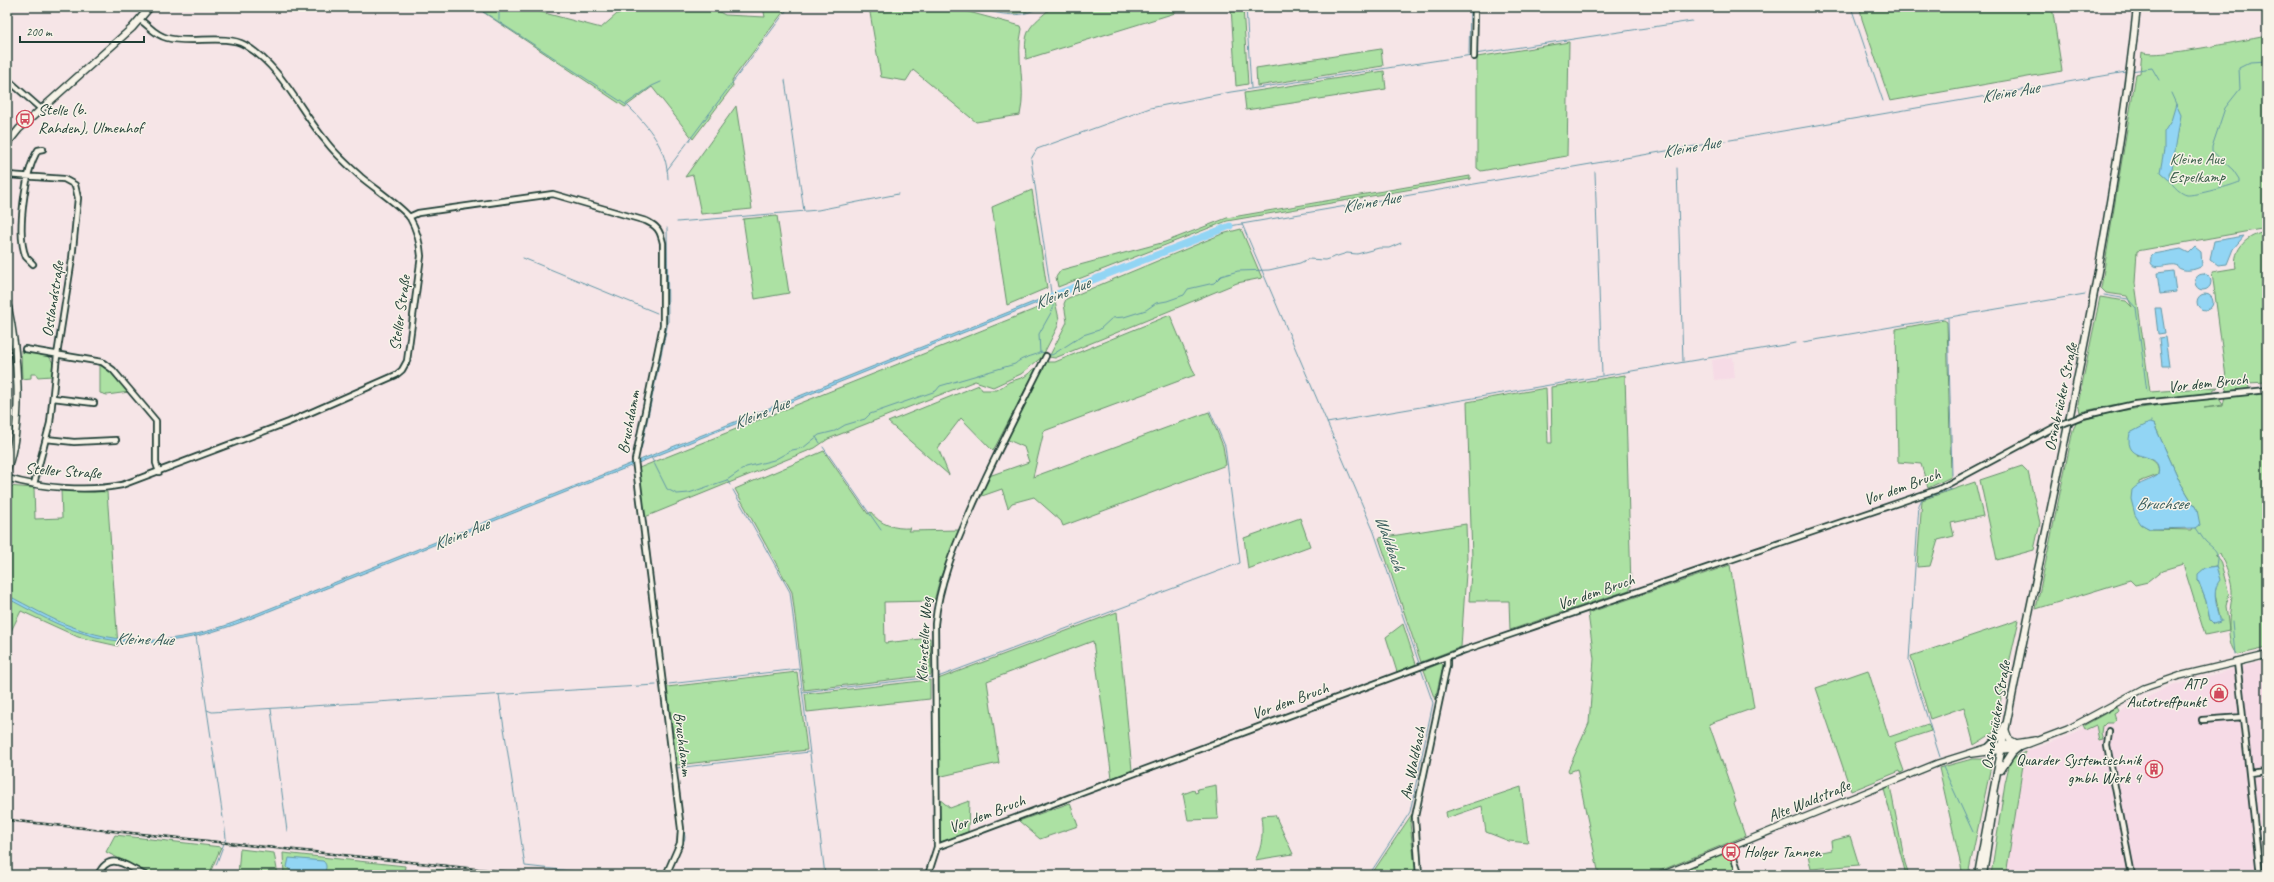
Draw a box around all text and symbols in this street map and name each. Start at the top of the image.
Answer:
scale bar [20,18,144,44]
text: 200 m [26,24,53,40]
water label: Kleine Aue [1980,76,2043,107]
place label: Stelle (b. Rahden), Ulmenhof [38,100,146,138]
bus stop icon: Stelle (b. Rahden), Ulmenhof [15,109,35,129]
water label: Kleine Aue [1661,131,1724,162]
park label: Kleine Aue Espelkamp [2169,149,2226,187]
water label: Kleine Aue [1341,186,1404,217]
street label: Ostlandstraße [37,258,69,338]
street label: Steller Straße [385,272,415,352]
water label: Kleine Aue [1031,272,1095,314]
street label: Osnabrücker Straße [2040,339,2083,453]
street label: Vor dem Bruch [2167,369,2249,397]
street label: Bruchdamm [613,387,645,455]
water label: Kleine Aue [730,392,794,434]
street label: Steller Straße [24,458,103,484]
street label: Vor dem Bruch [1861,464,1944,510]
water label: Bruchsee [2136,493,2190,514]
water label: Kleine Aue [430,513,494,555]
water label: Waldbach [1370,513,1410,575]
street label: Vor dem Bruch [1555,569,1638,614]
street label: Kleinsteller Weg [912,596,936,683]
water label: Kleine Aue [115,628,175,650]
street label: Osnabrücker Straße [1977,657,2016,771]
place label: ATP Autotreffpunkt [2127,674,2208,712]
street label: Vor dem Bruch [1249,678,1332,724]
shop icon: ATP Autotreffpunkt [2209,683,2229,703]
street label: Bruchdamm [669,711,697,778]
street label: Am Waldbach [1395,724,1431,802]
place label: Quarder Systemtechnik gmbh Werk 4 [2016,750,2143,788]
building icon: Quarder Systemtechnik gmbh Werk 4 [2144,759,2164,779]
street label: Alte Waldstraße [1765,775,1855,827]
street label: Vor dem Bruch [946,790,1029,838]
bus stop icon: Holger Tannen [1721,842,1741,862]
place label: Holger Tannen [1744,842,1822,862]

